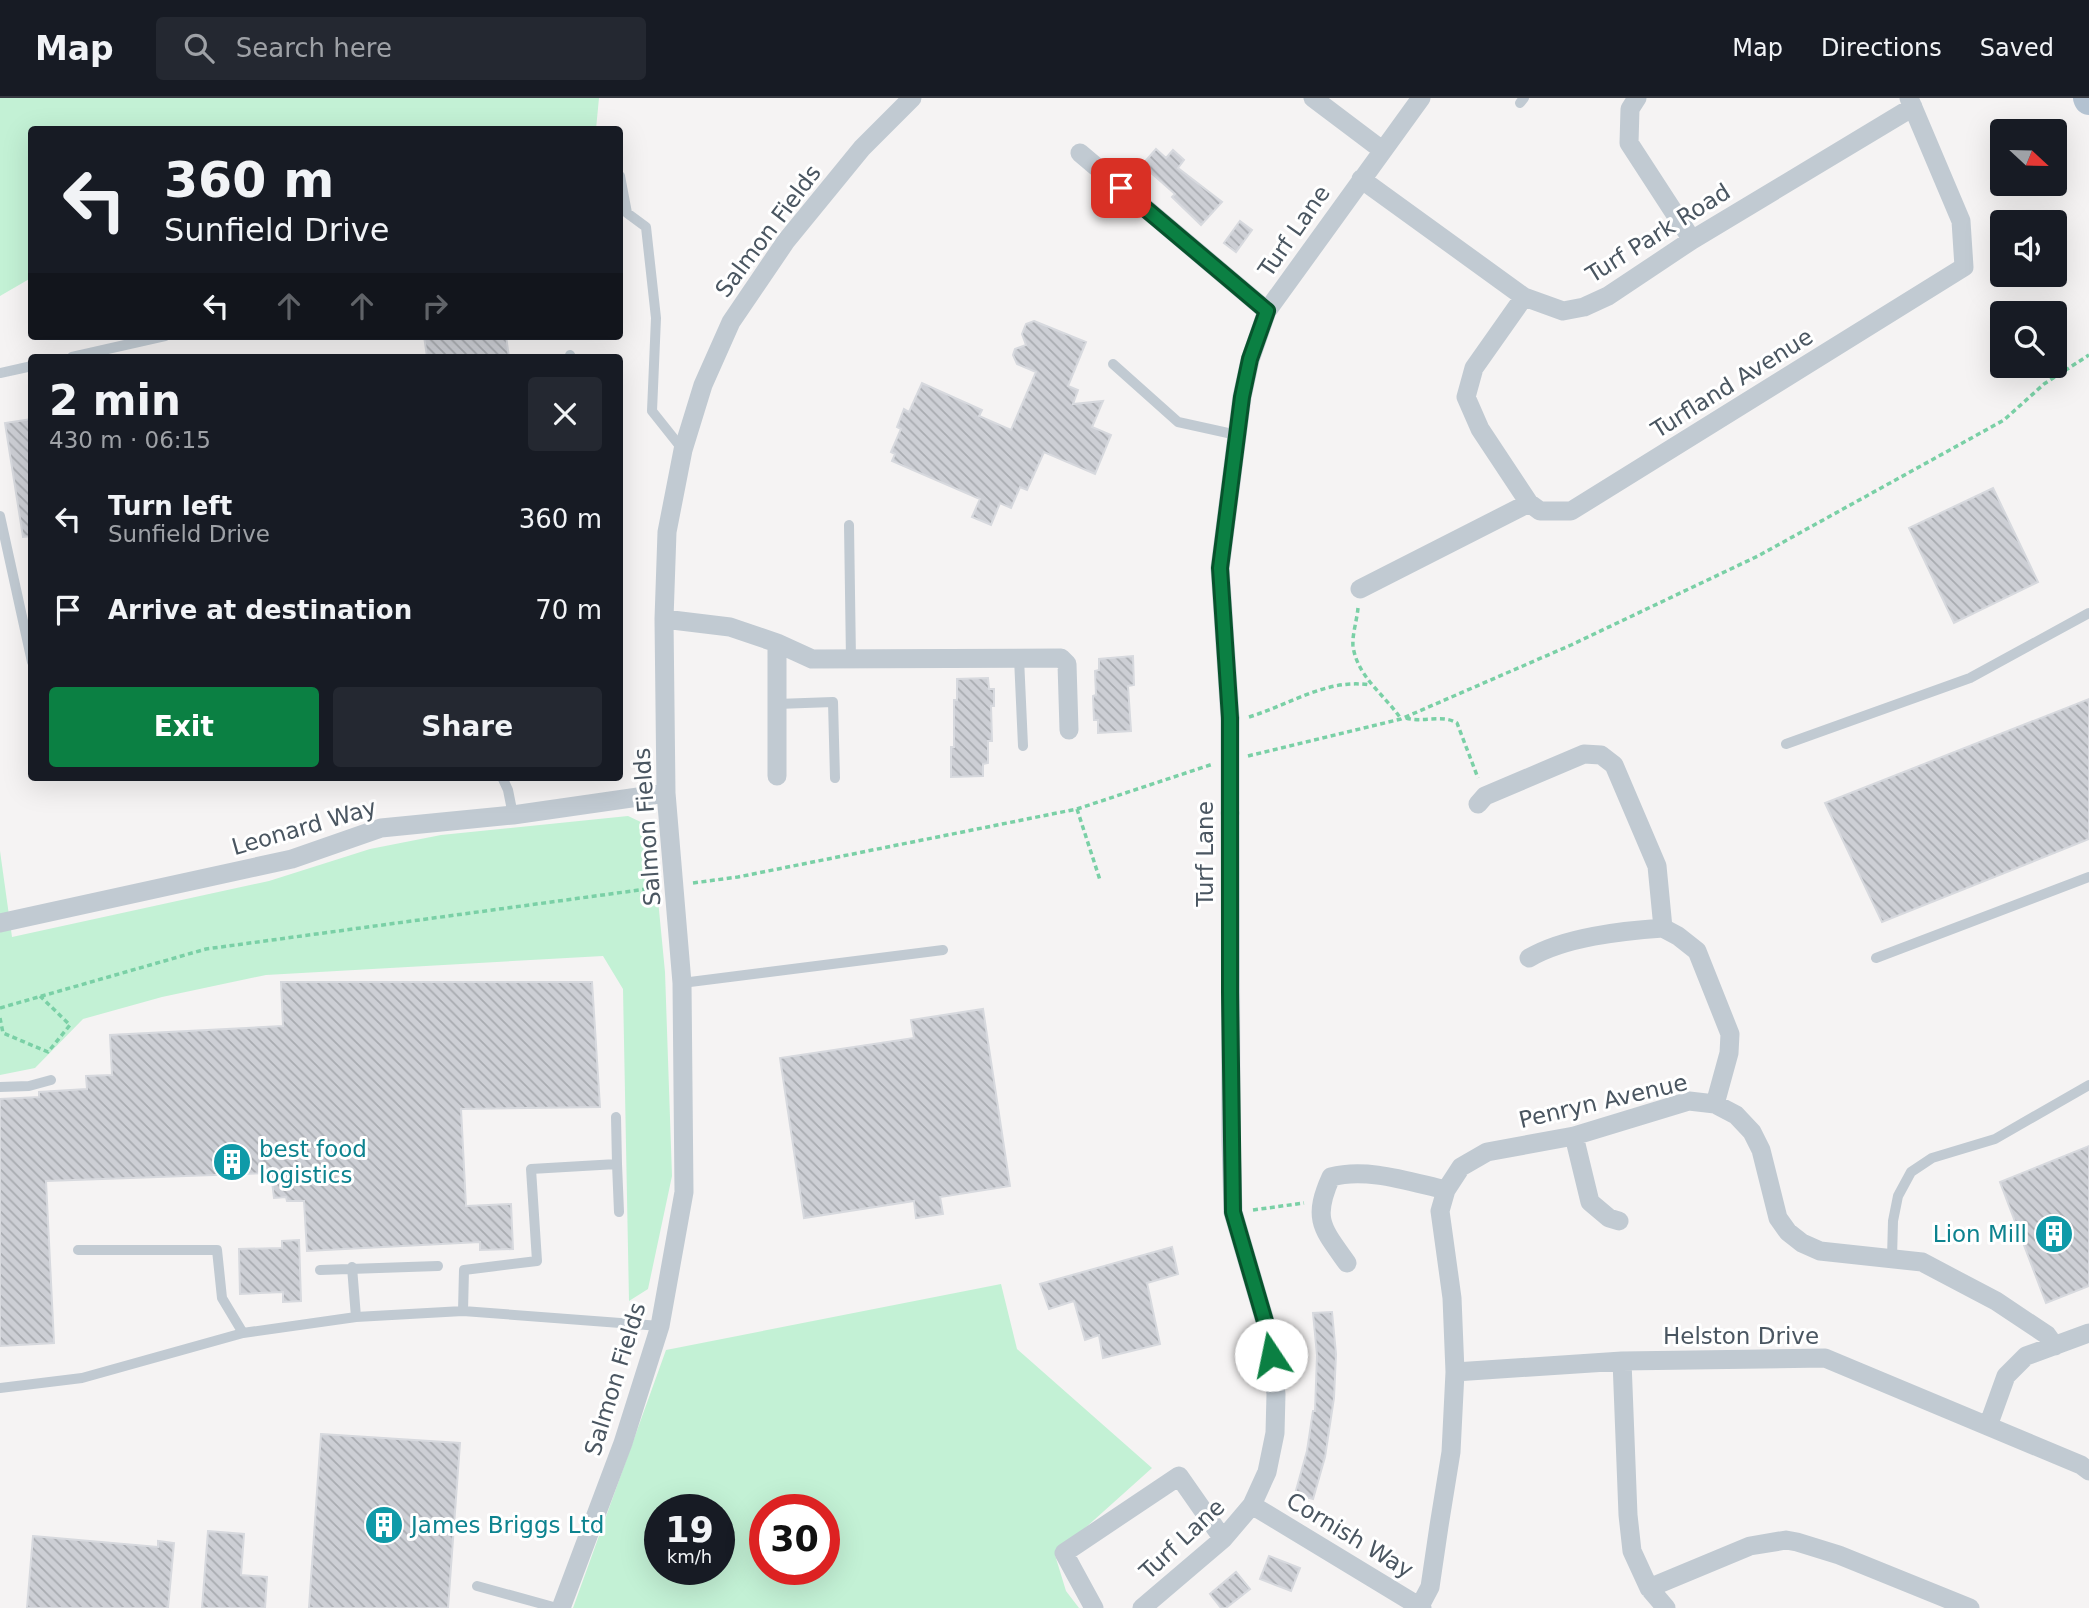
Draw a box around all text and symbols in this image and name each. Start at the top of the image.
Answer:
search box [156,17,646,80]
text: Map [35,29,114,68]
icon: search [180,29,218,67]
text: Search here [236,33,392,63]
text: Map [1732,34,1783,62]
text: Directions [1821,34,1942,62]
text: Saved [1980,34,2054,62]
north arrow [1990,119,2067,196]
map controls [1990,119,2067,378]
text: 360 m [164,152,334,209]
icon: left [49,154,140,245]
pin [1091,158,1151,218]
street label: Salmon Fields [710,160,826,302]
icon: arrive [1102,169,1140,207]
street label: Turf Park Road [1580,178,1735,288]
street label: Turf Lane [1252,180,1335,283]
button: sound [1990,210,2067,287]
text: Sunfield Drive [164,211,389,249]
icon: left [197,287,235,325]
icon: ahead [270,287,308,325]
icon: ahead [343,287,381,325]
icon: right [416,287,454,325]
button: search [1990,301,2067,378]
street label: Turfland Avenue [1646,323,1817,444]
text: 2 min [49,376,181,425]
button: close [528,377,602,451]
text: 430 m · 06:15 [49,427,211,453]
text: Turn left [108,491,232,521]
icon: left [49,500,87,538]
text: 360 m [519,504,602,534]
text: Sunfield Drive [108,521,270,547]
icon: arrive [49,591,87,629]
text: Arrive at destination [108,595,412,625]
text: 70 m [535,595,602,625]
button: Exit [49,687,319,767]
button: Share [333,687,602,767]
street label: Salmon Fields [629,747,665,907]
street label: Leonard Way [229,794,379,860]
street label: Turf Lane [1192,801,1218,908]
street label: Penryn Avenue [1516,1069,1690,1133]
place label: best food logistics [259,1136,367,1188]
building icon: best food logistics [211,1141,253,1183]
building icon: Lion Mill [2033,1213,2075,1255]
place label: Lion Mill [1933,1221,2027,1247]
street label: Salmon Fields [579,1299,651,1459]
position arrow [1234,1318,1308,1392]
street label: Helston Drive [1663,1323,1819,1349]
street label: Cornish Way [1282,1487,1418,1583]
street label: Turf Lane [1134,1493,1229,1585]
speed limit sign: 30 [749,1494,840,1585]
building icon: James Briggs Ltd [363,1504,405,1546]
text: 19 [665,1510,714,1550]
place label: James Briggs Ltd [409,1512,604,1538]
text: km/h [667,1546,712,1567]

